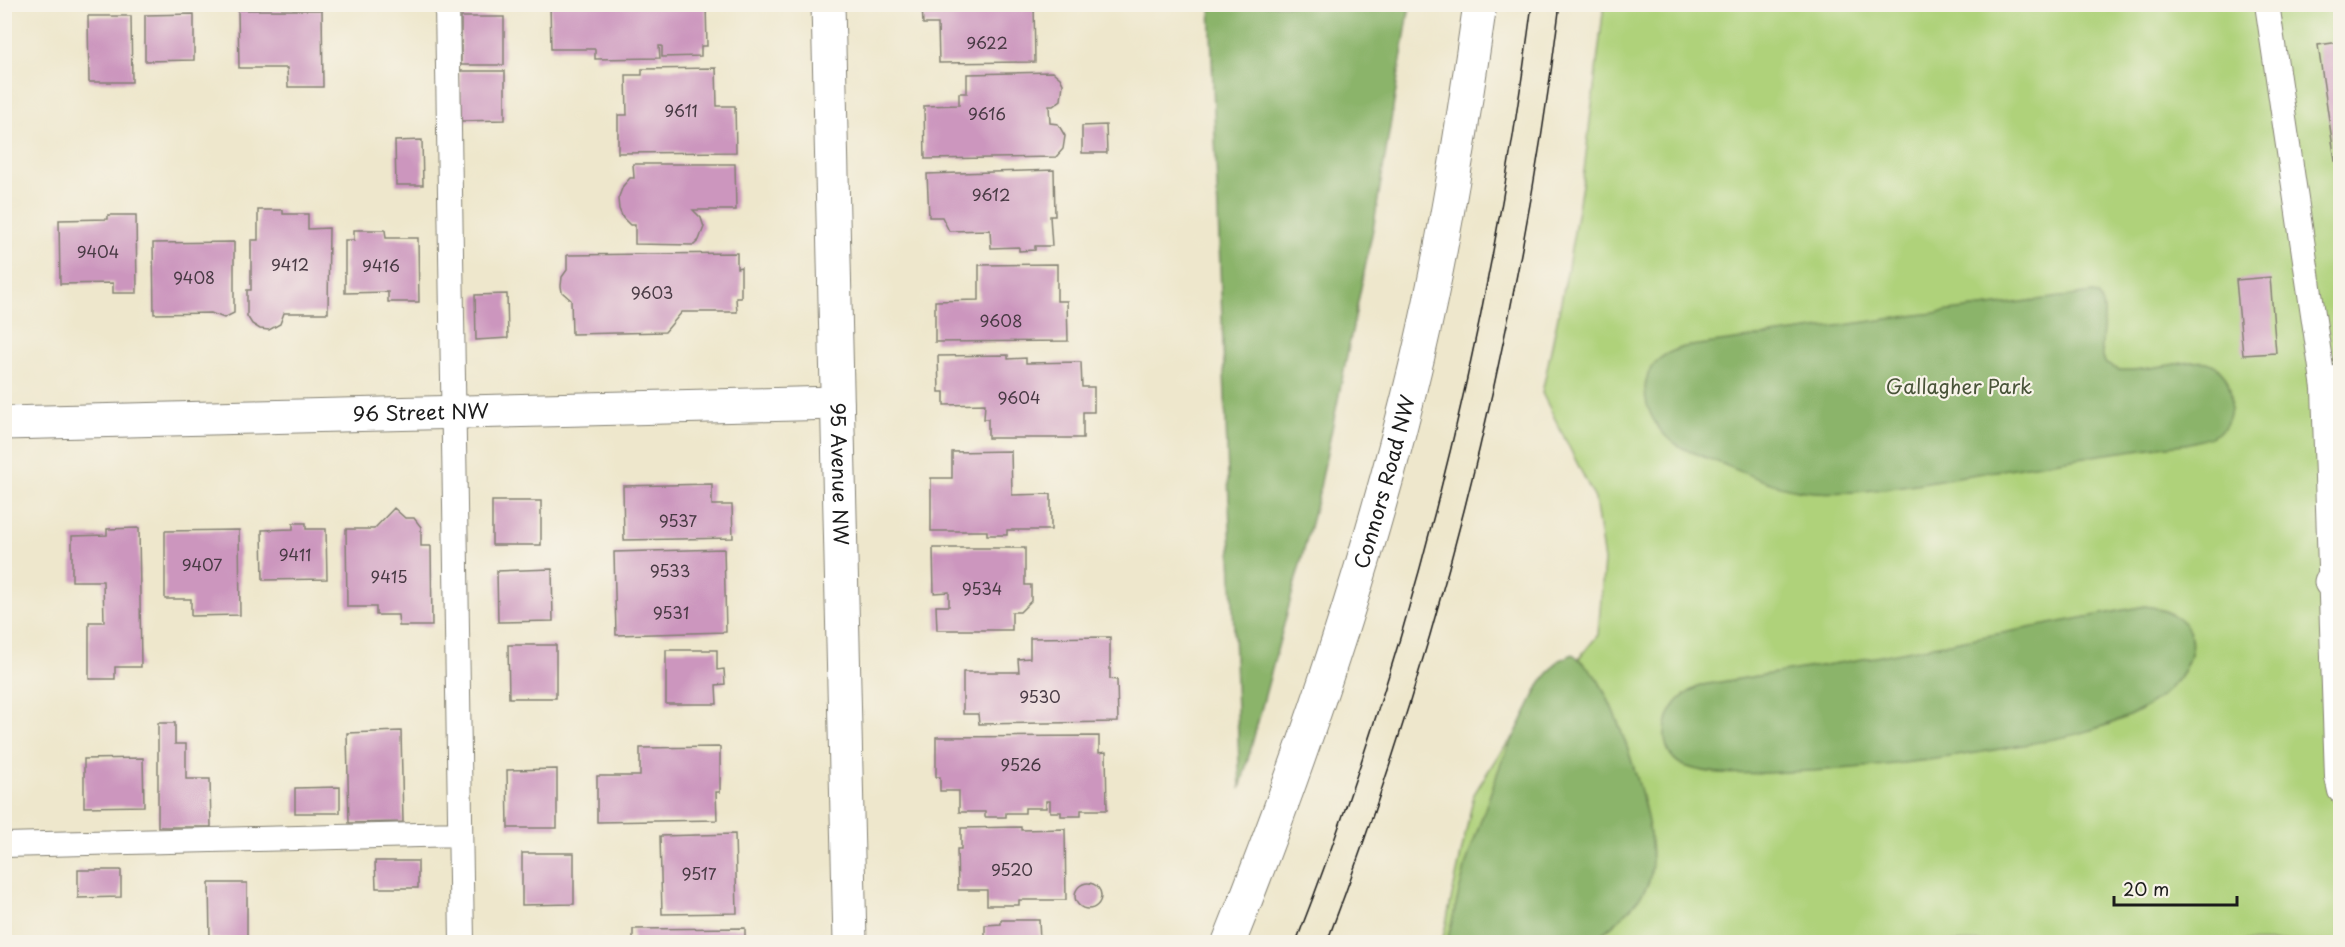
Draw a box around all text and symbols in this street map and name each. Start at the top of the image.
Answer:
house number: 9622 [966,30,1008,54]
house number: 9611 [664,98,698,122]
house number: 9616 [968,101,1006,125]
house number: 9612 [972,182,1010,206]
house number: 9404 [77,239,119,263]
house number: 9412 [271,252,309,276]
house number: 9416 [362,253,400,277]
house number: 9408 [173,265,215,289]
house number: 9603 [631,280,673,304]
house number: 9608 [980,308,1022,332]
park label: Gallagher Park [1886,371,2032,401]
house number: 9604 [997,385,1041,409]
street label: Connors Road NW [1346,391,1422,572]
street label: 96 Street NW [352,395,490,429]
street label: 95 Avenue NW [823,402,857,546]
house number: 9537 [659,508,698,532]
house number: 9411 [279,542,311,566]
house number: 9407 [182,552,222,576]
house number: 9533 [650,558,690,582]
house number: 9415 [371,564,407,588]
house number: 9534 [962,576,1002,600]
house number: 9531 [653,600,689,624]
house number: 9530 [1019,684,1061,708]
house number: 9526 [1000,752,1042,776]
house number: 9520 [991,857,1033,881]
house number: 9517 [681,861,717,885]
scale bar [2114,869,2237,907]
text: 20 m [2123,875,2169,902]

